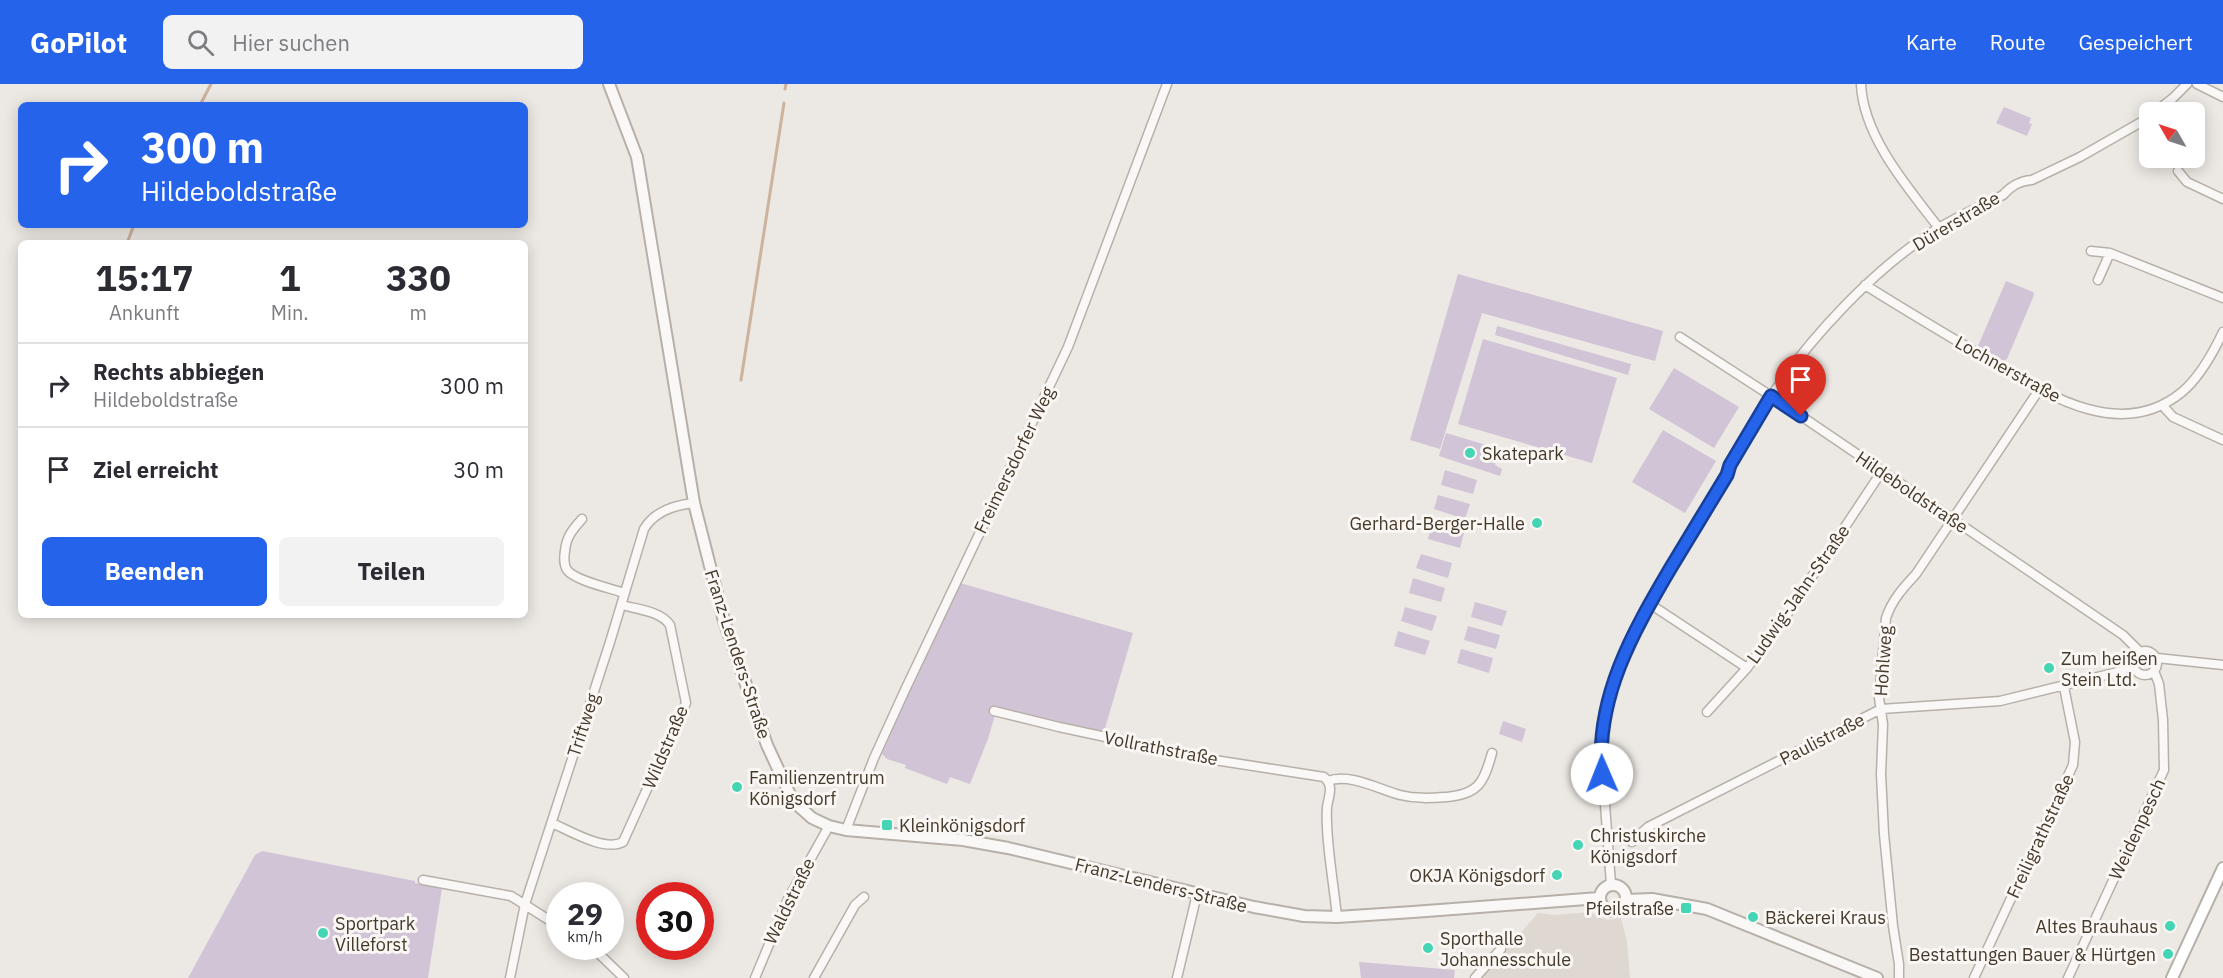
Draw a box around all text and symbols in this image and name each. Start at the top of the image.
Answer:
search box [163,15,583,69]
text: GoPilot [30,24,127,61]
icon: search [184,26,217,59]
text: Hier suchen [232,28,350,57]
text: Karte [1906,28,1957,56]
text: Route [1990,28,2046,56]
text: Gespeichert [2079,28,2193,56]
north arrow [2139,102,2205,168]
map controls [2139,102,2205,168]
text: 300 m [141,120,264,175]
icon: right [42,126,120,204]
text: Hildeboldstraße [141,173,337,208]
street label: Dürerstraße [1908,186,2004,256]
text: 15:17 [95,254,193,301]
text: 1 [279,254,301,301]
text: 330 [386,254,451,301]
text: Ankunft [109,299,180,326]
text: Min. [271,299,309,326]
text: m [410,299,427,326]
street label: Lochnerstraße [1951,330,2065,408]
pin [1775,354,1826,416]
text: Rechts abbiegen [93,357,264,386]
icon: arrive [1784,363,1817,396]
icon: right [42,369,75,402]
text: 300 m [440,371,504,400]
street label: Freimersdorfer Weg [969,382,1060,537]
text: Hildeboldstraße [93,386,238,413]
place label: Skatepark [1482,442,1564,465]
marker: Skatepark [1463,446,1477,460]
street label: Hildeboldstraße [1851,446,1973,538]
icon: arrive [42,453,75,486]
text: Ziel erreicht [93,455,218,484]
text: 30 m [453,455,504,484]
place label: Gerhard-Berger-Halle [1350,512,1525,535]
marker: Gerhard-Berger-Halle [1530,516,1544,530]
street label: Ludwig-Jahn-Straße [1741,520,1855,668]
button: Beenden [42,537,267,606]
button: Teilen [279,537,504,606]
street label: Franz-Lenders-Straße [700,566,776,742]
street label: Hohlweg [1869,624,1897,697]
place label: Zum heißen Stein Ltd. [2061,647,2158,691]
marker: Zum heißen Stein Ltd. [2042,661,2056,675]
street label: Triftweg [562,690,604,760]
street label: Wildstraße [637,702,693,792]
street label: Paulistraße [1776,708,1869,770]
street label: Vollrathstraße [1102,726,1220,770]
position arrow [1570,742,1634,806]
place label: Familienzentrum Königsdorf [749,766,885,810]
street label: Freiligrathstraße [2001,770,2079,902]
street label: Weidenpesch [2104,775,2170,883]
marker: Familienzentrum Königsdorf [730,780,744,794]
place label: Kleinkönigsdorf [899,814,1025,837]
marker: Kleinkönigsdorf [880,818,894,832]
place label: Christuskirche Königsdorf [1590,824,1706,868]
marker: Christuskirche Königsdorf [1571,838,1585,852]
street label: Franz-Lenders-Straße [1072,852,1250,918]
street label: Waldstraße [758,854,820,948]
place label: OKJA Königsdorf [1409,864,1545,887]
marker: OKJA Königsdorf [1550,868,1564,882]
speed limit sign: 30 [636,882,714,960]
text: 29 [567,894,603,933]
place label: Pfeilstraße [1586,897,1674,920]
marker: Pfeilstraße [1679,901,1693,915]
place label: Bäckerei Kraus [1765,906,1886,929]
marker: Bäckerei Kraus [1746,910,1760,924]
place label: Sportpark Villeforst [335,912,416,956]
place label: Altes Brauhaus [2036,915,2158,938]
marker: Altes Brauhaus [2163,919,2177,933]
marker: Sportpark Villeforst [316,926,330,940]
text: km/h [567,927,603,946]
place label: Sporthalle Johannesschule [1440,927,1571,971]
marker: Sporthalle Johannesschule [1421,941,1435,955]
place label: Bestattungen Bauer & Hürtgen [1909,943,2156,966]
marker: Bestattungen Bauer & Hürtgen [2161,947,2175,961]

